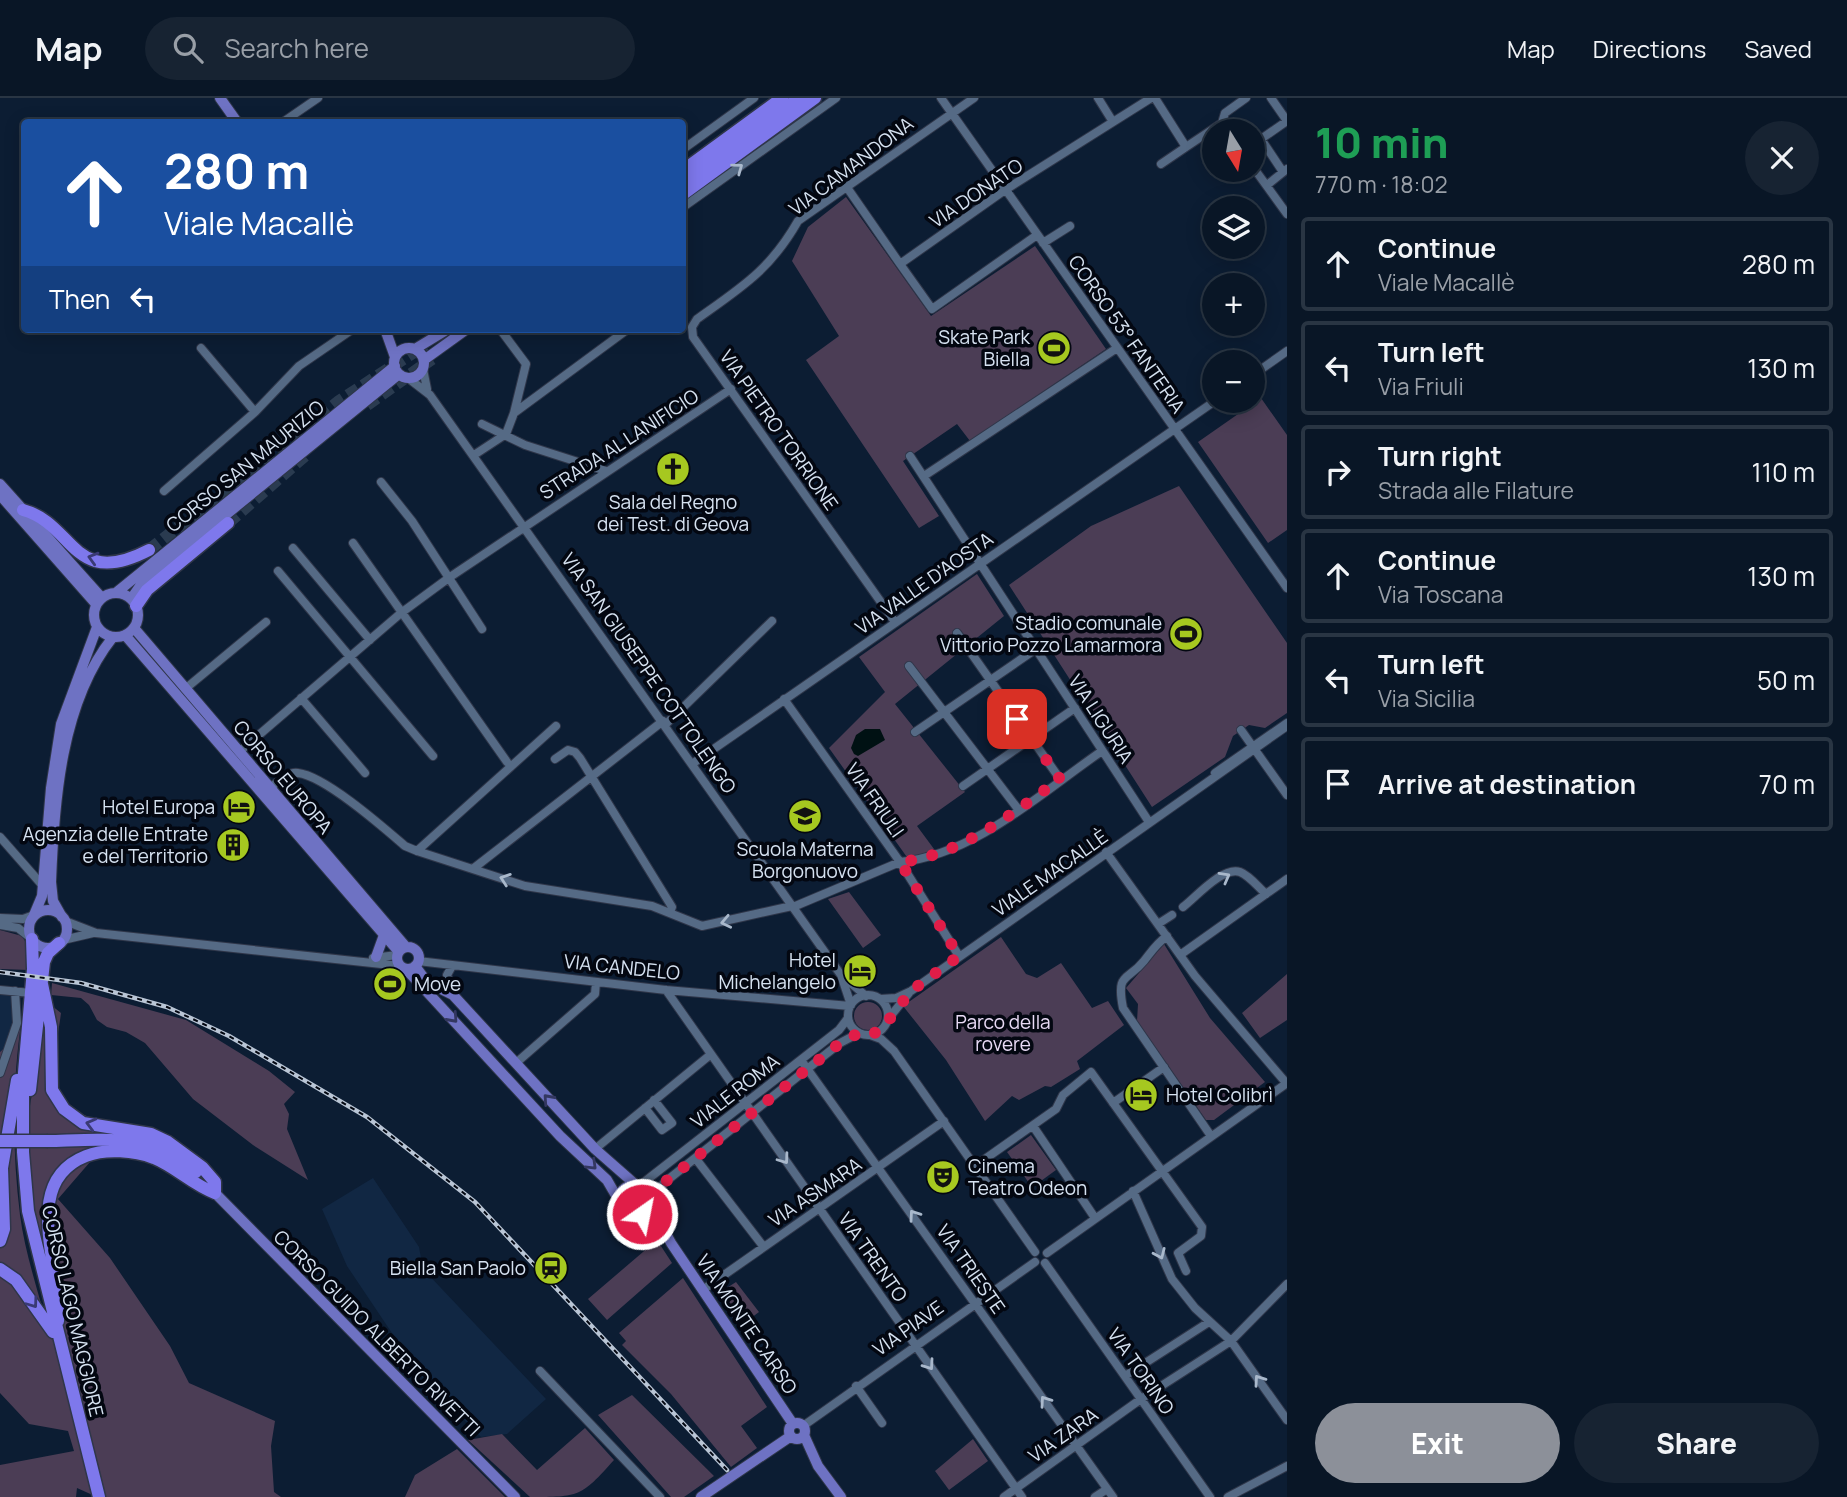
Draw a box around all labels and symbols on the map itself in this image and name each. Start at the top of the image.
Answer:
street label: VIA CAMANDONA [783,111,919,221]
north arrow [1202,119,1265,182]
street label: VIA DONATO [924,152,1028,234]
one-way arrow [730,164,743,177]
street label: CORSO 53° FANTERIA [1063,250,1191,418]
place label: Skate Park Biella [938,324,1031,372]
sports icon: Skate Park Biella [1035,329,1073,367]
street label: VIA PIETRO TORRIONE [714,345,844,515]
street label: STRADA AL LANIFICIO [534,383,704,505]
street label: CORSO SAN MAURIZIO [161,394,330,538]
church icon: Sala del Regno dei Test. di Geova [654,450,692,488]
place label: Sala del Regno dei Test. di Geova [597,489,749,537]
street label: VIA VALLE D'AOSTA [850,526,998,640]
street label: VIA SAN GIUSEPPE COTTOLENGO [556,547,742,799]
one-way arrow [87,552,99,567]
place label: Stadio comunale Vittorio Pozzo Lamarmora [940,610,1162,658]
sports icon: Stadio comunale Vittorio Pozzo Lamarmora [1167,615,1205,653]
street label: VIA LIGURIA [1063,670,1139,768]
pin [987,689,1047,749]
street label: CORSO EUROPA [228,715,338,839]
street label: VIA FRIULI [840,758,910,842]
hotel icon: Hotel Europa [220,788,258,826]
place label: Hotel Europa [102,794,215,820]
school or university icon: Scuola Materna Borgonuovo [786,797,824,835]
place label: Agenzia delle Entrate e del Territorio [23,821,208,869]
street label: VIALE MACALLÈ [987,824,1113,922]
building icon: Agenzia delle Entrate e del Territorio [214,826,252,864]
place label: Scuola Materna Borgonuovo [736,836,874,884]
one-way arrow [1217,872,1230,885]
one-way arrow [500,873,512,887]
one-way arrow [720,913,732,928]
place label: Hotel Michelangelo [718,947,836,995]
street label: VIA CANDELO [563,948,682,986]
hotel icon: Hotel Michelangelo [841,952,879,990]
sports icon: Move [371,965,409,1003]
place label: Move [414,971,461,997]
park label: Parco della rovere [955,1009,1051,1057]
one-way arrow [445,1010,457,1023]
street label: VIALE ROMA [685,1048,785,1134]
hotel icon: Hotel Colibrì [1122,1076,1160,1114]
place label: Hotel Colibrì [1166,1082,1273,1108]
one-way arrow [544,1094,556,1107]
one-way arrow [85,1118,97,1132]
street label: VIA ASMARA [763,1151,867,1233]
one-way arrow [776,1151,789,1164]
place label: Cinema Teatro Odeon [968,1153,1087,1201]
one-way arrow [584,1157,597,1170]
theatre icon: Cinema Teatro Odeon [924,1158,962,1196]
position arrow [605,1177,679,1251]
street label: CORSO LAGO MAGGIORE [36,1203,110,1419]
street label: VIA TRENTO [833,1207,914,1307]
one-way arrow [910,1210,922,1223]
street label: VIA TRIESTE [931,1219,1011,1319]
street label: CORSO GUIDO ALBERTO RIVETTI [268,1224,486,1442]
one-way arrow [1152,1247,1166,1259]
station icon: Biella San Paolo [532,1249,570,1287]
street label: VIA MONTE CARSO [691,1249,804,1399]
place label: Biella San Paolo [390,1255,526,1281]
street label: VIA PIAVE [868,1294,948,1362]
one-way arrow [25,1295,37,1308]
street label: VIA TORINO [1102,1323,1180,1420]
one-way arrow [921,1357,933,1370]
one-way arrow [1255,1375,1267,1388]
one-way arrow [1041,1396,1053,1409]
street label: VIA ZARA [1023,1402,1103,1468]

